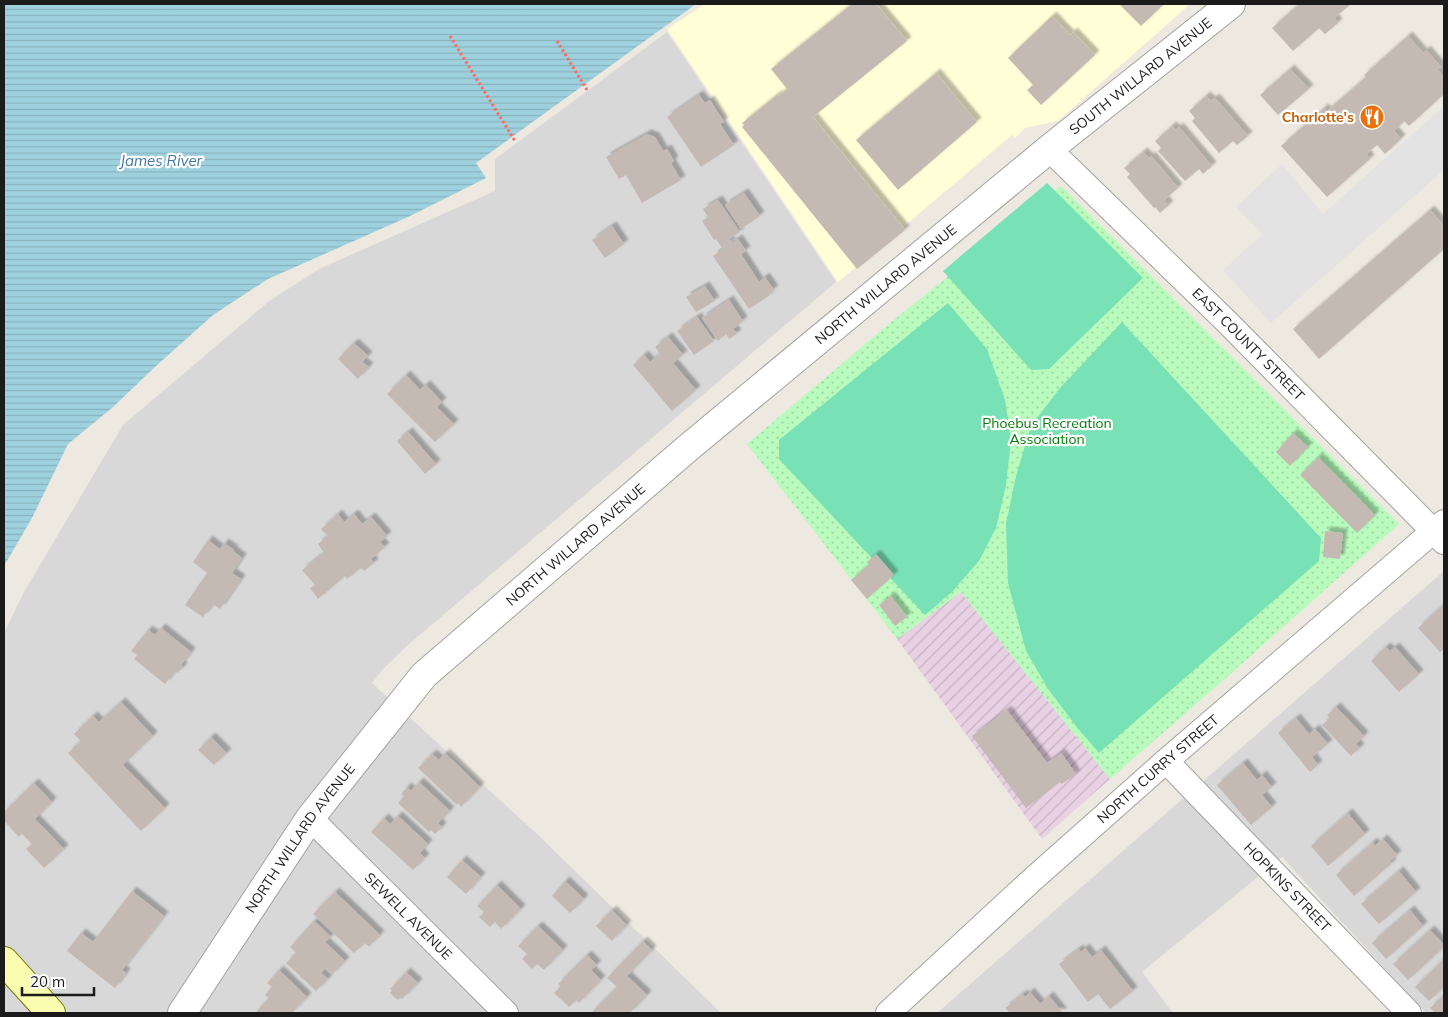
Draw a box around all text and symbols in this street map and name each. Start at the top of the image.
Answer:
street label: SOUTH WILLARD AVENUE [1065,14,1215,138]
restaurant icon: Charlotte's [1359,104,1385,130]
place label: Charlotte's [1282,108,1354,126]
water label: James River [118,151,203,170]
street label: NORTH WILLARD AVENUE [811,220,960,348]
street label: EAST COUNTY STREET [1188,284,1309,405]
park label: Phoebus Recreation Association [982,414,1112,448]
street label: NORTH WILLARD AVENUE [502,480,649,610]
street label: NORTH CURRY STREET [1093,710,1223,827]
street label: NORTH WILLARD AVENUE [241,760,359,916]
street label: HOPKINS STREET [1240,838,1335,936]
street label: SEWELL AVENUE [361,869,456,963]
scale bar [22,964,95,996]
text: 20 m [30,972,65,991]

